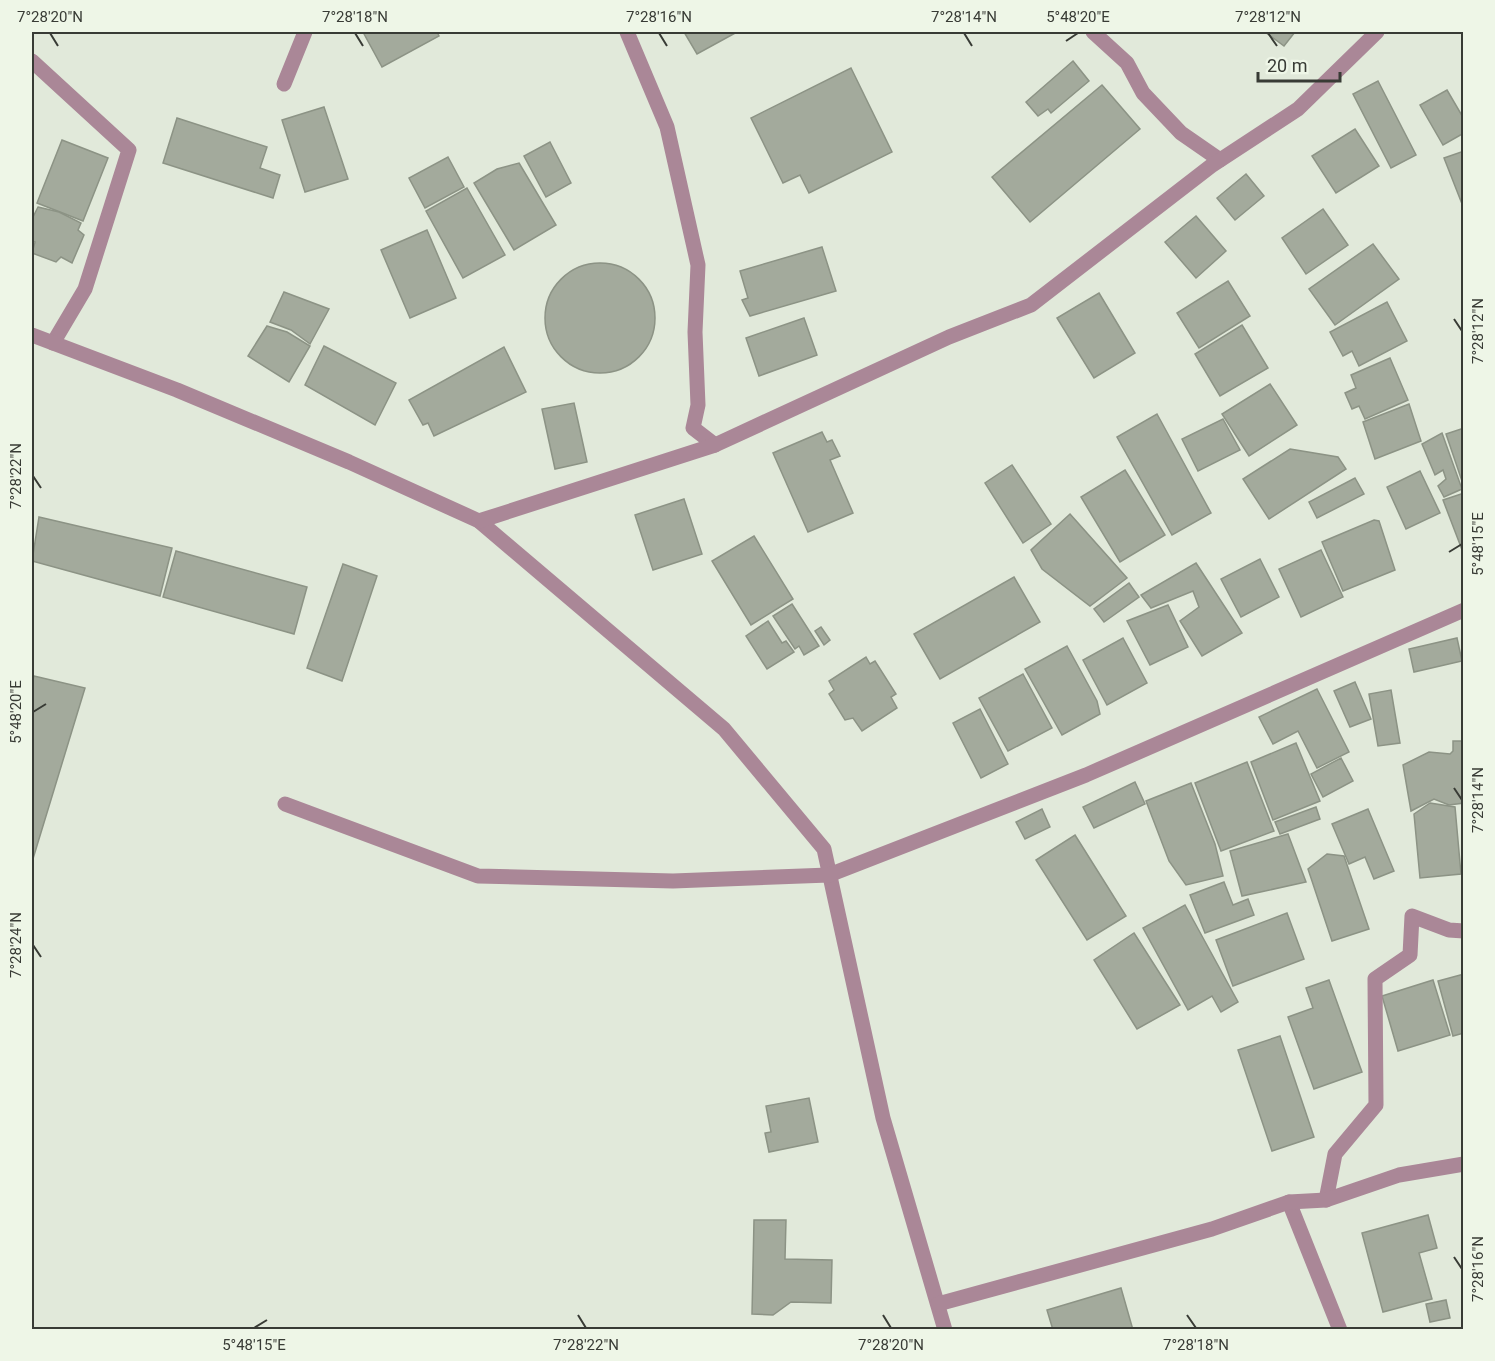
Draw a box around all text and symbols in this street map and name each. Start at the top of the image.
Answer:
text: 7°28'20"N [17,8,83,26]
text: 7°28'18"N [322,8,388,26]
text: 7°28'16"N [626,8,692,26]
text: 7°28'14"N [931,8,997,26]
text: 5°48'20"E [1046,8,1110,26]
text: 7°28'12"N [1235,8,1301,26]
scale bar [1258,45,1340,83]
text: 20 m [1267,55,1307,76]
text: 7°28'12"N [1469,298,1487,364]
text: 7°28'22"N [7,443,25,509]
text: 5°48'15"E [1469,512,1487,576]
text: 5°48'20"E [7,680,25,744]
text: 7°28'14"N [1469,767,1487,833]
text: 7°28'24"N [7,912,25,978]
text: 7°28'16"N [1469,1236,1487,1302]
text: 5°48'15"E [222,1336,286,1354]
text: 7°28'22"N [553,1336,619,1354]
text: 7°28'20"N [858,1336,924,1354]
text: 7°28'18"N [1163,1336,1229,1354]

